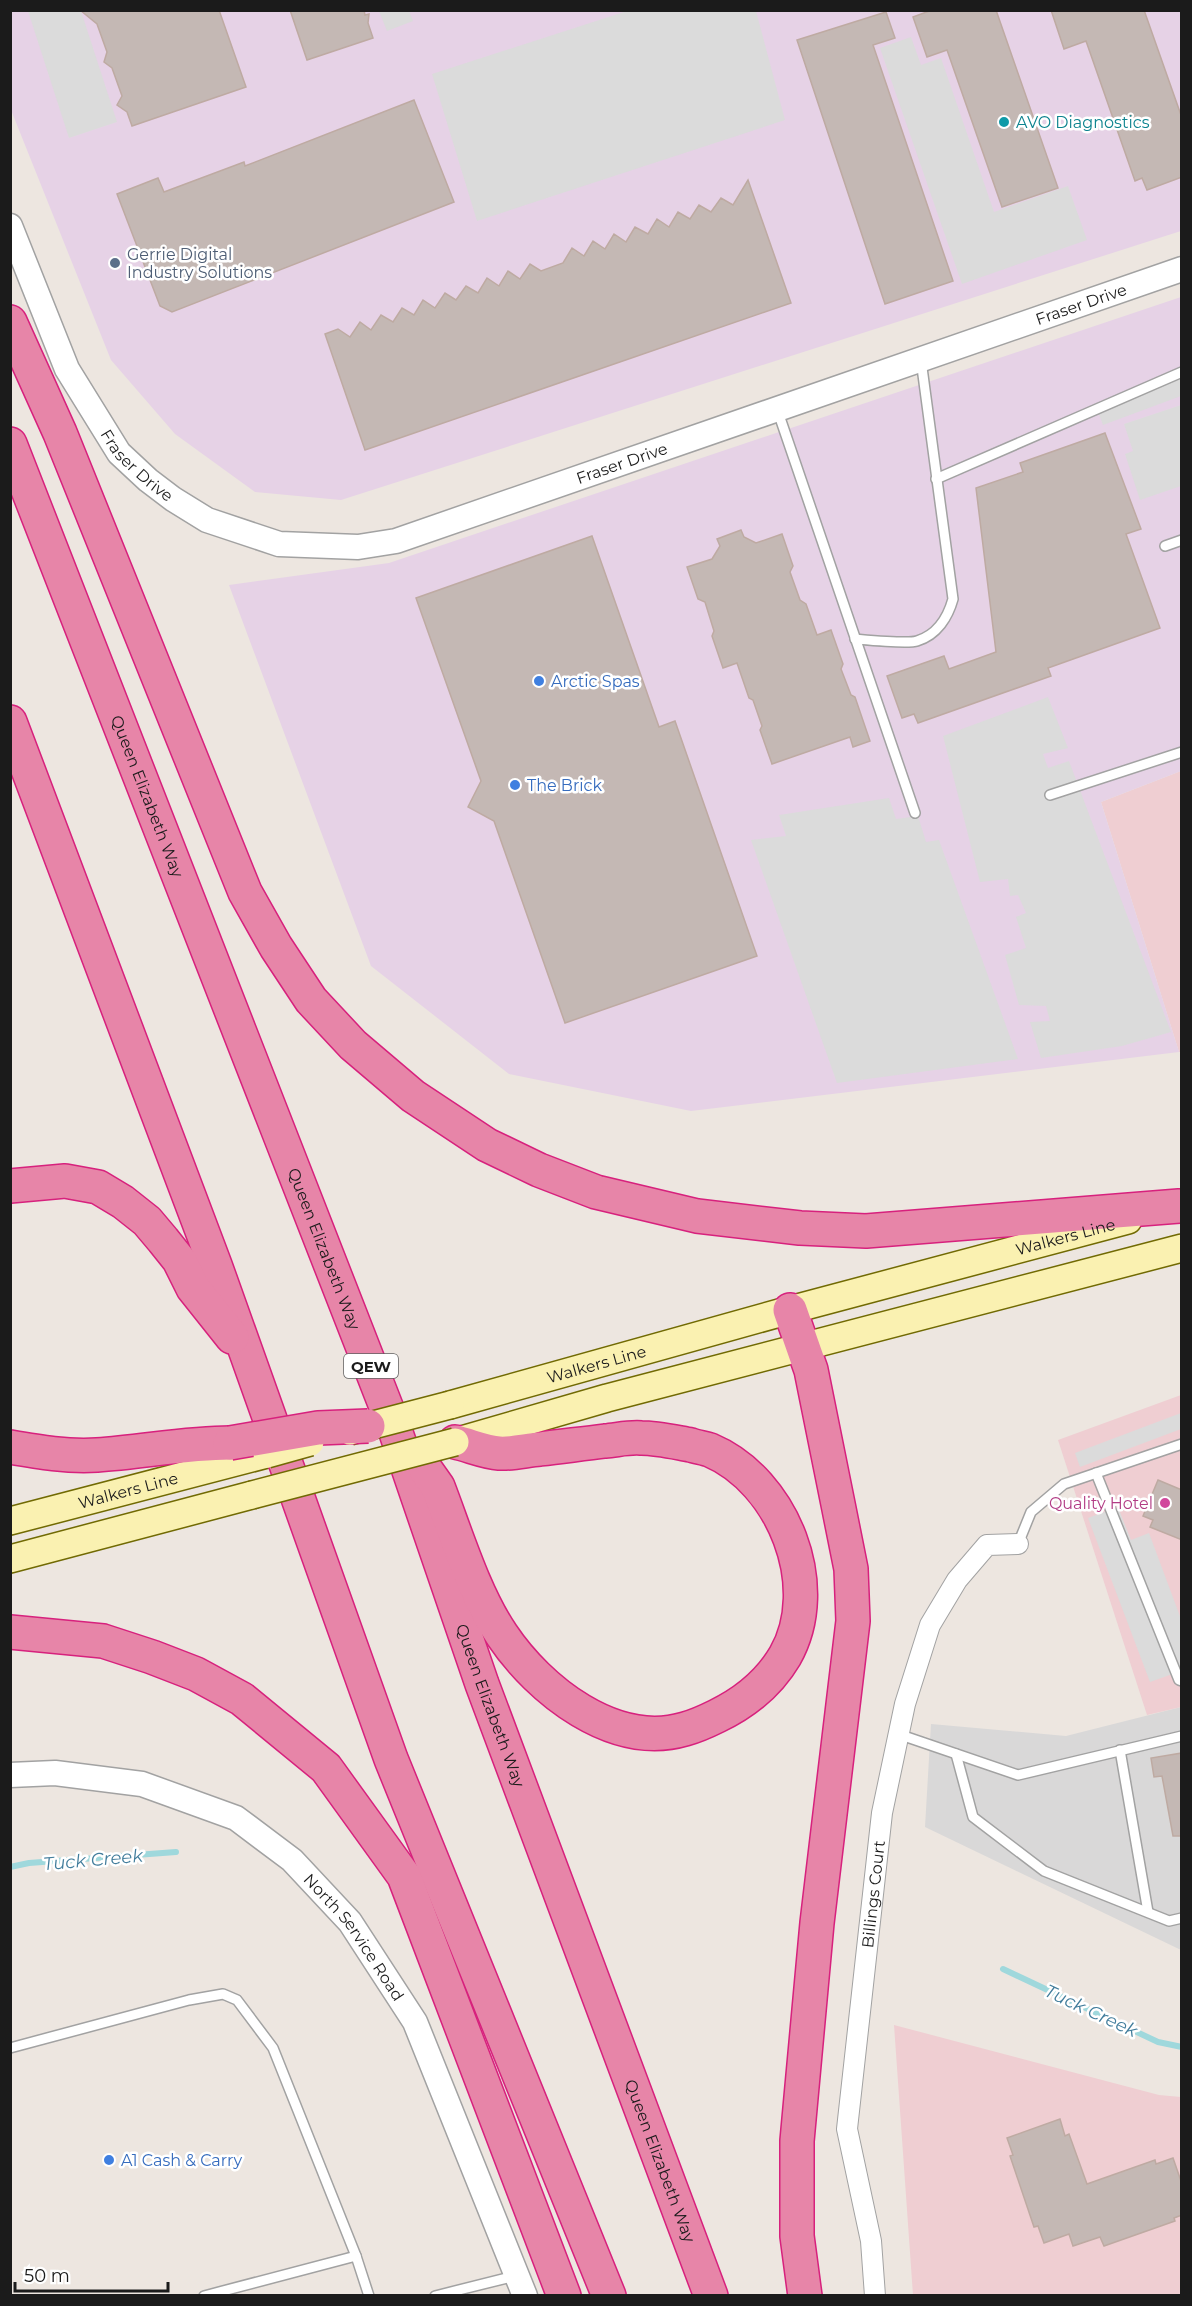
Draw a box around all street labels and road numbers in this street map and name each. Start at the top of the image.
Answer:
street label: Fraser Drive [1033,279,1129,329]
street label: Fraser Drive [97,426,177,505]
street label: Fraser Drive [574,438,670,487]
street label: Queen Elizabeth Way [107,712,188,880]
street label: Queen Elizabeth Way [284,1165,365,1333]
street label: Walkers Line [1014,1214,1117,1259]
street label: Walkers Line [545,1341,648,1387]
road number: QEW [344,1354,398,1378]
street label: Walkers Line [76,1468,180,1512]
street label: Queen Elizabeth Way [453,1621,529,1790]
street label: Billings Court [858,1839,888,1949]
street label: North Service Road [300,1869,408,2004]
street label: Queen Elizabeth Way [621,2077,700,2245]

